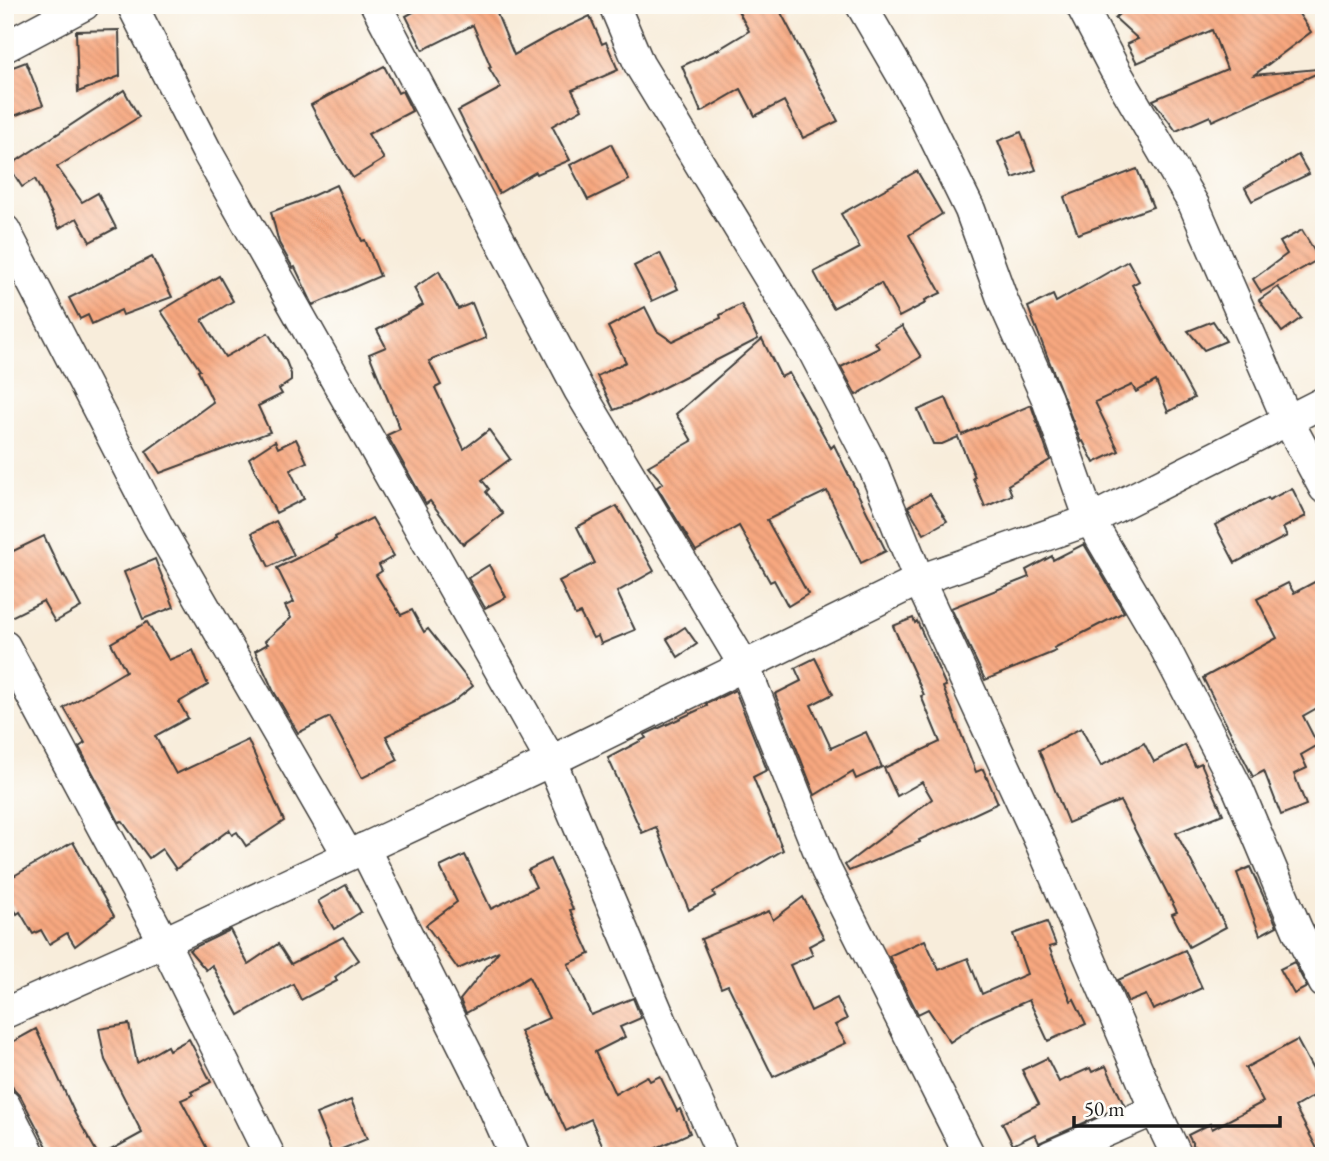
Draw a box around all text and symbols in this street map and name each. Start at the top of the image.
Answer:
scale bar [1074,1084,1280,1128]
text: 50 m [1084,1095,1125,1122]

